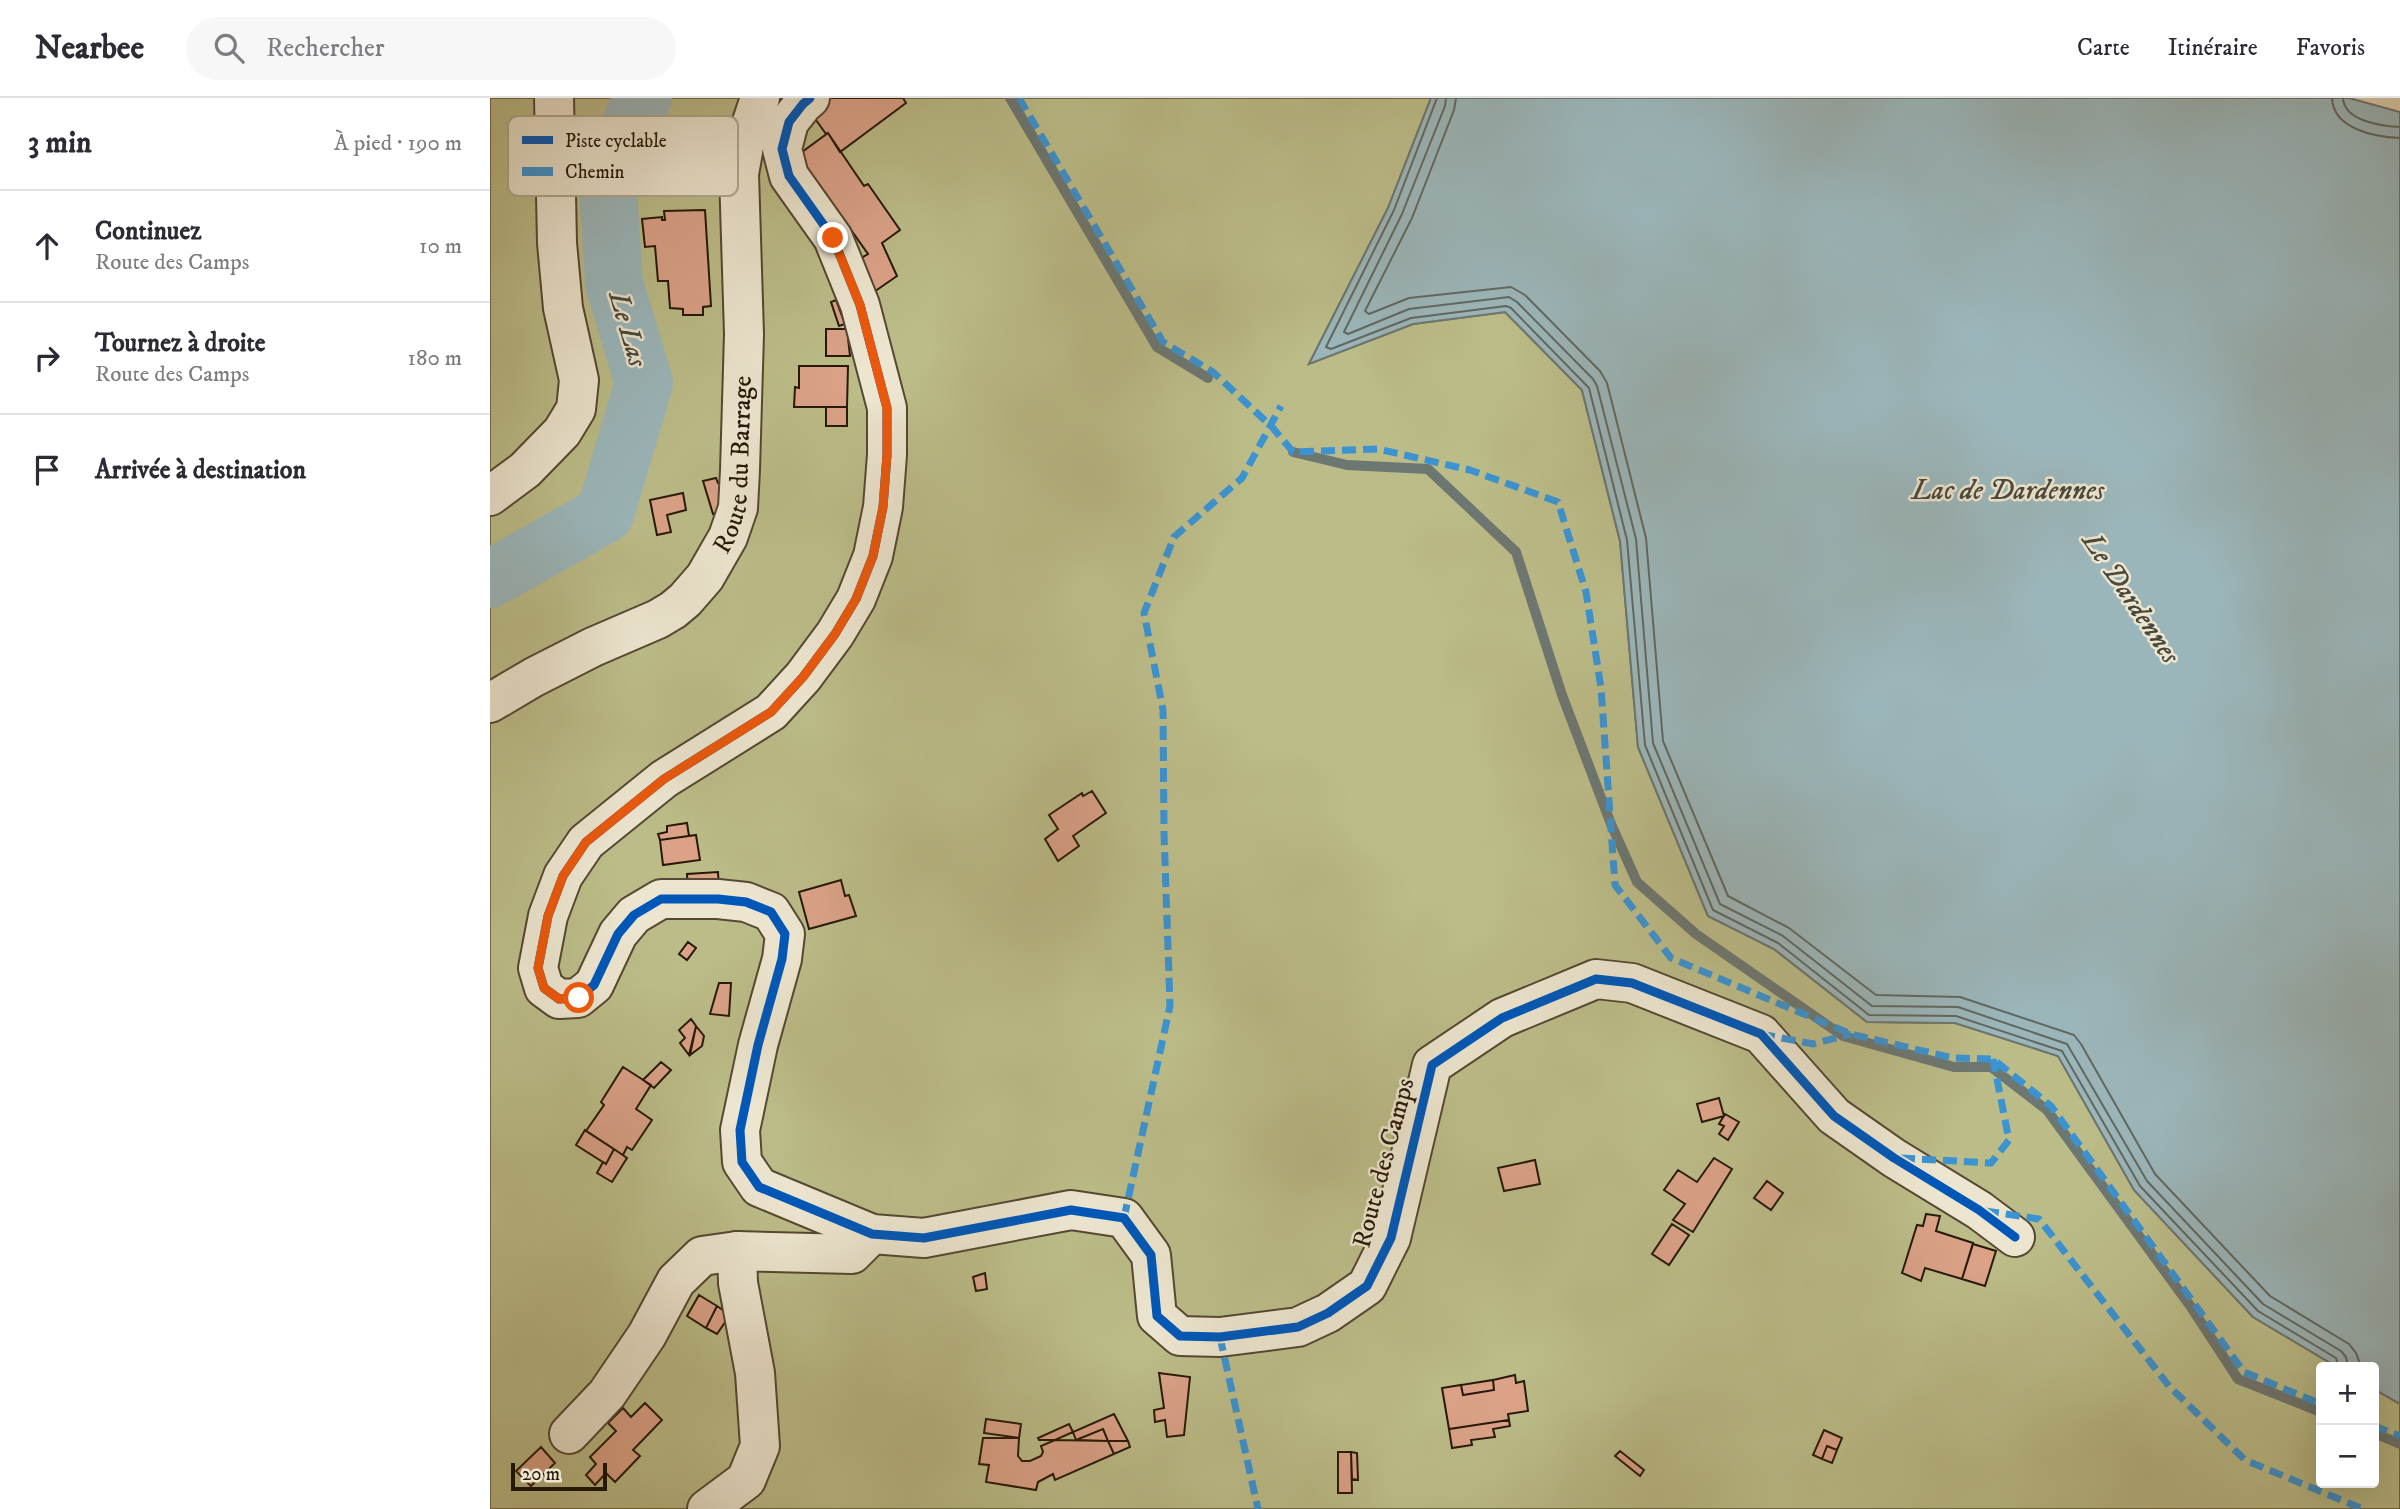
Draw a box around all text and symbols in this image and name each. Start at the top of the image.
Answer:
search box [186,17,676,80]
text: Nearbee [35,28,144,69]
icon: search [210,29,248,67]
text: Rechercher [266,32,384,65]
text: Carte [2077,33,2130,63]
text: Itinéraire [2168,33,2258,63]
text: Favoris [2296,33,2365,63]
legend [508,116,738,196]
text: 3 min [28,125,92,162]
text: À pied · 190 m [334,129,462,158]
text: Piste cyclable [565,130,667,153]
text: Chemin [565,161,625,184]
text: Continuez [95,215,201,248]
route end [817,222,848,253]
icon: ahead [28,227,66,265]
text: 10 m [419,232,462,261]
text: Route des Camps [95,248,250,277]
water label: Le Las [600,285,656,371]
text: Tournez à droite [95,327,266,360]
icon: right [28,339,66,377]
text: 180 m [407,344,462,373]
text: Route des Camps [95,360,250,389]
street label: Route du Barrage [705,375,759,560]
icon: arrive [28,451,66,489]
text: Arrivée à destination [95,454,306,487]
water label: Lac de Dardennes [1910,473,2105,508]
water label: Le Dardennes [2073,524,2188,671]
route start [563,982,594,1013]
street label: Route des Camps [1345,1074,1423,1252]
map controls [2316,1362,2379,1488]
button: + [2316,1362,2379,1425]
button: − [2316,1425,2379,1488]
scale bar [511,1460,607,1492]
text: 20 m [522,1463,560,1486]

